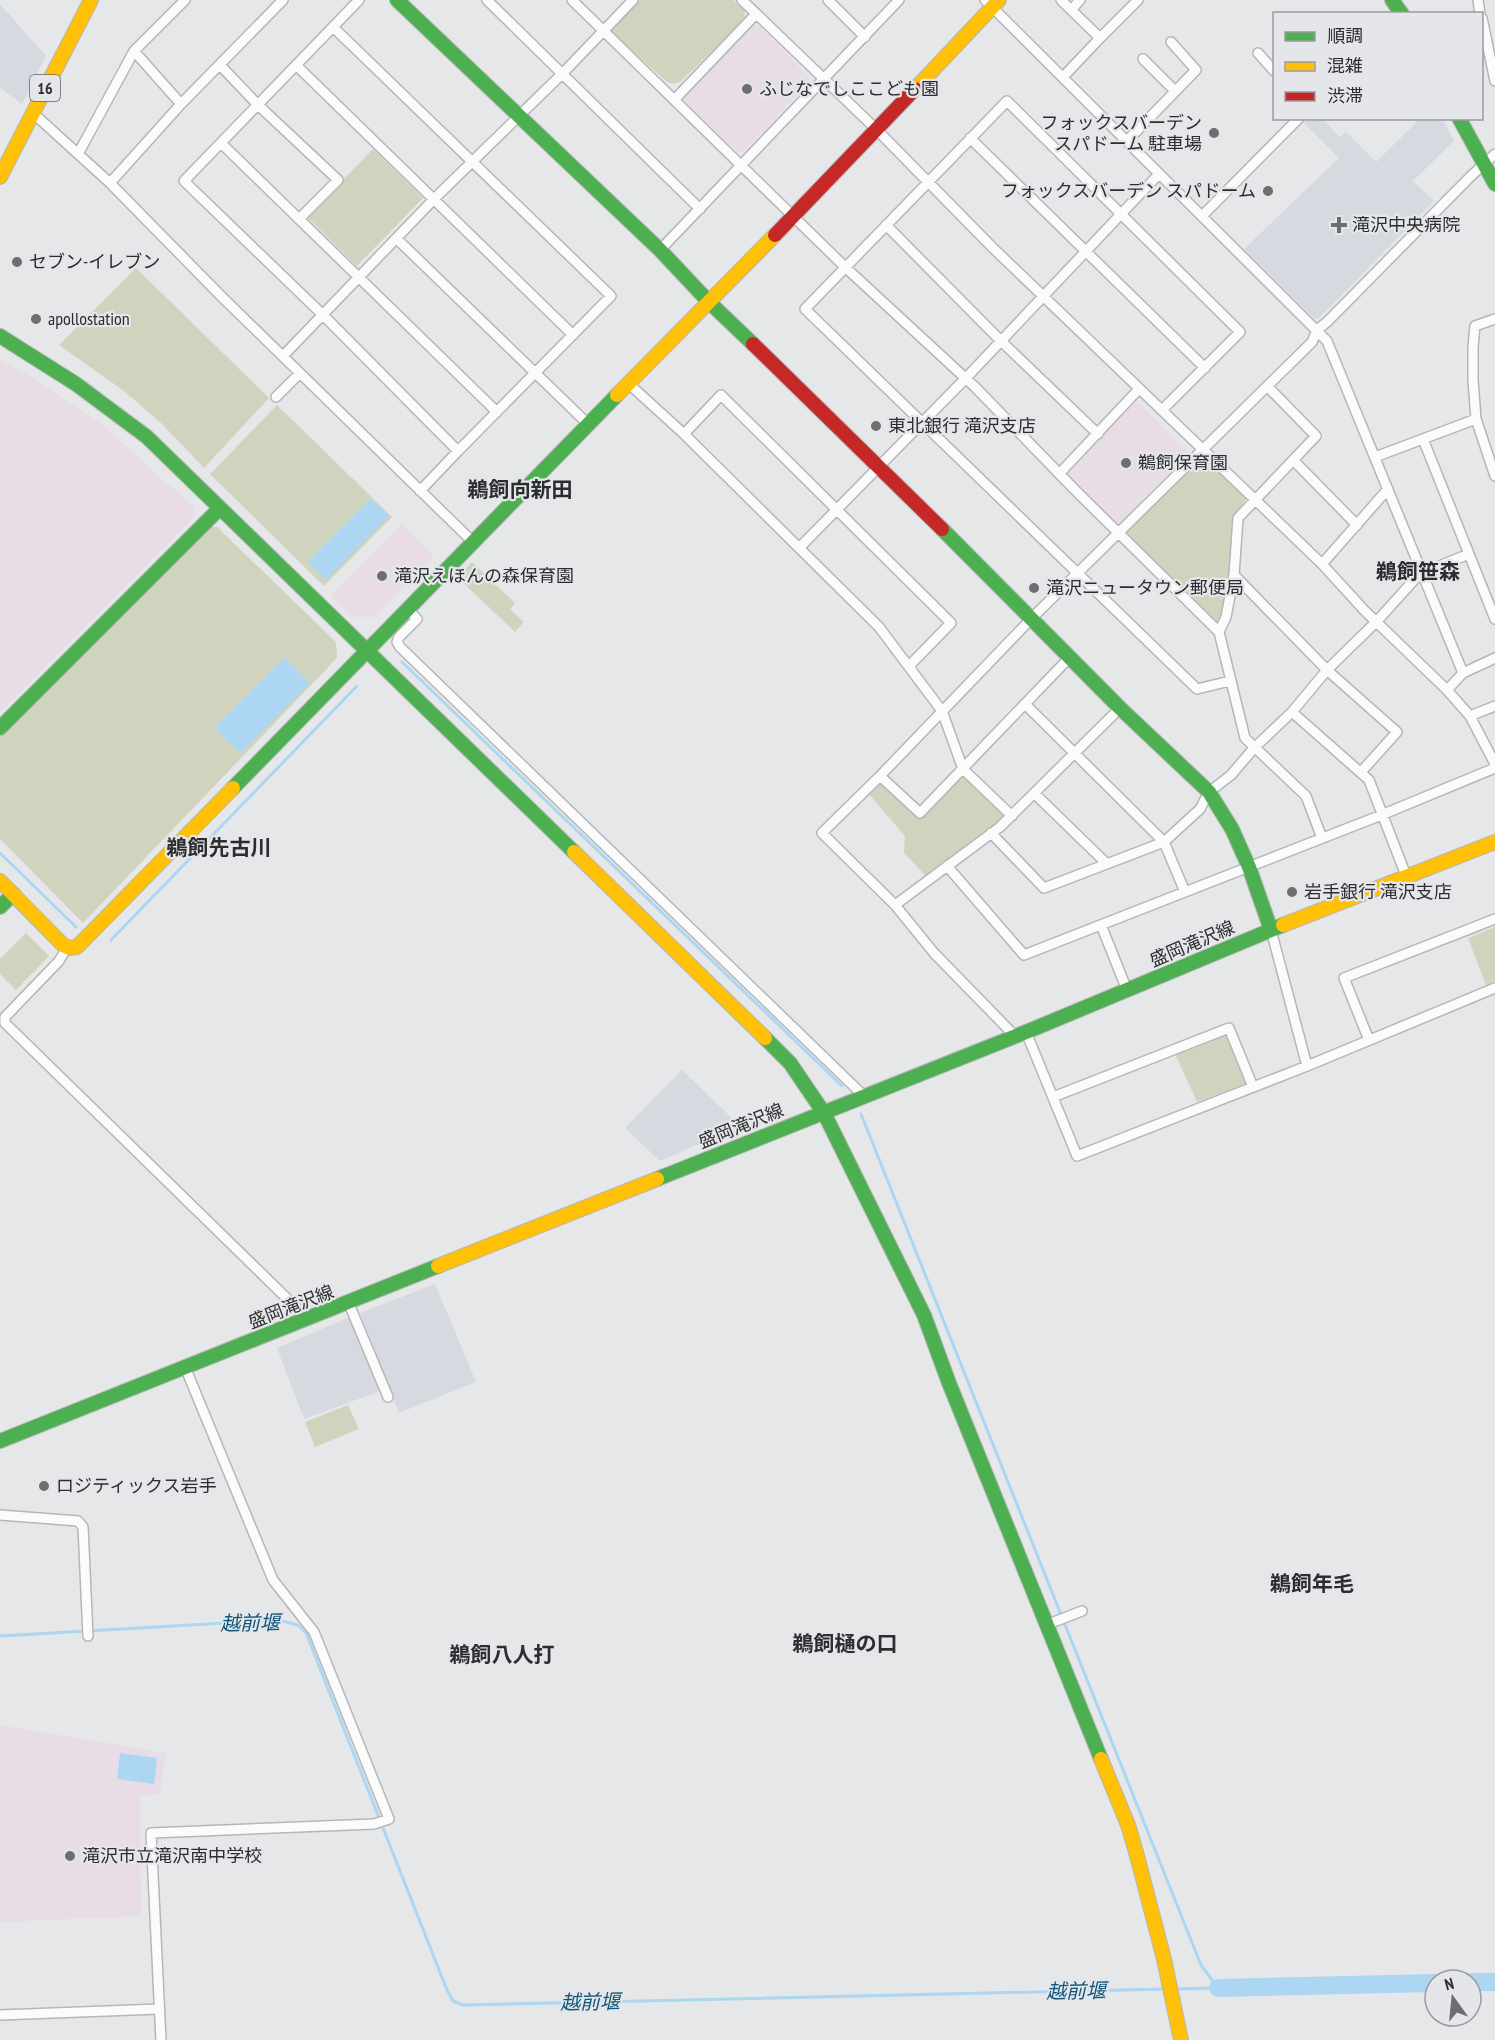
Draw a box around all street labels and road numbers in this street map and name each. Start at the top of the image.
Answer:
road number: 16 [30,75,60,101]
street label: 盛岡滝沢線 [1146,915,1238,972]
street label: 盛岡滝沢線 [695,1098,787,1153]
street label: 盛岡滝沢線 [245,1280,337,1333]

